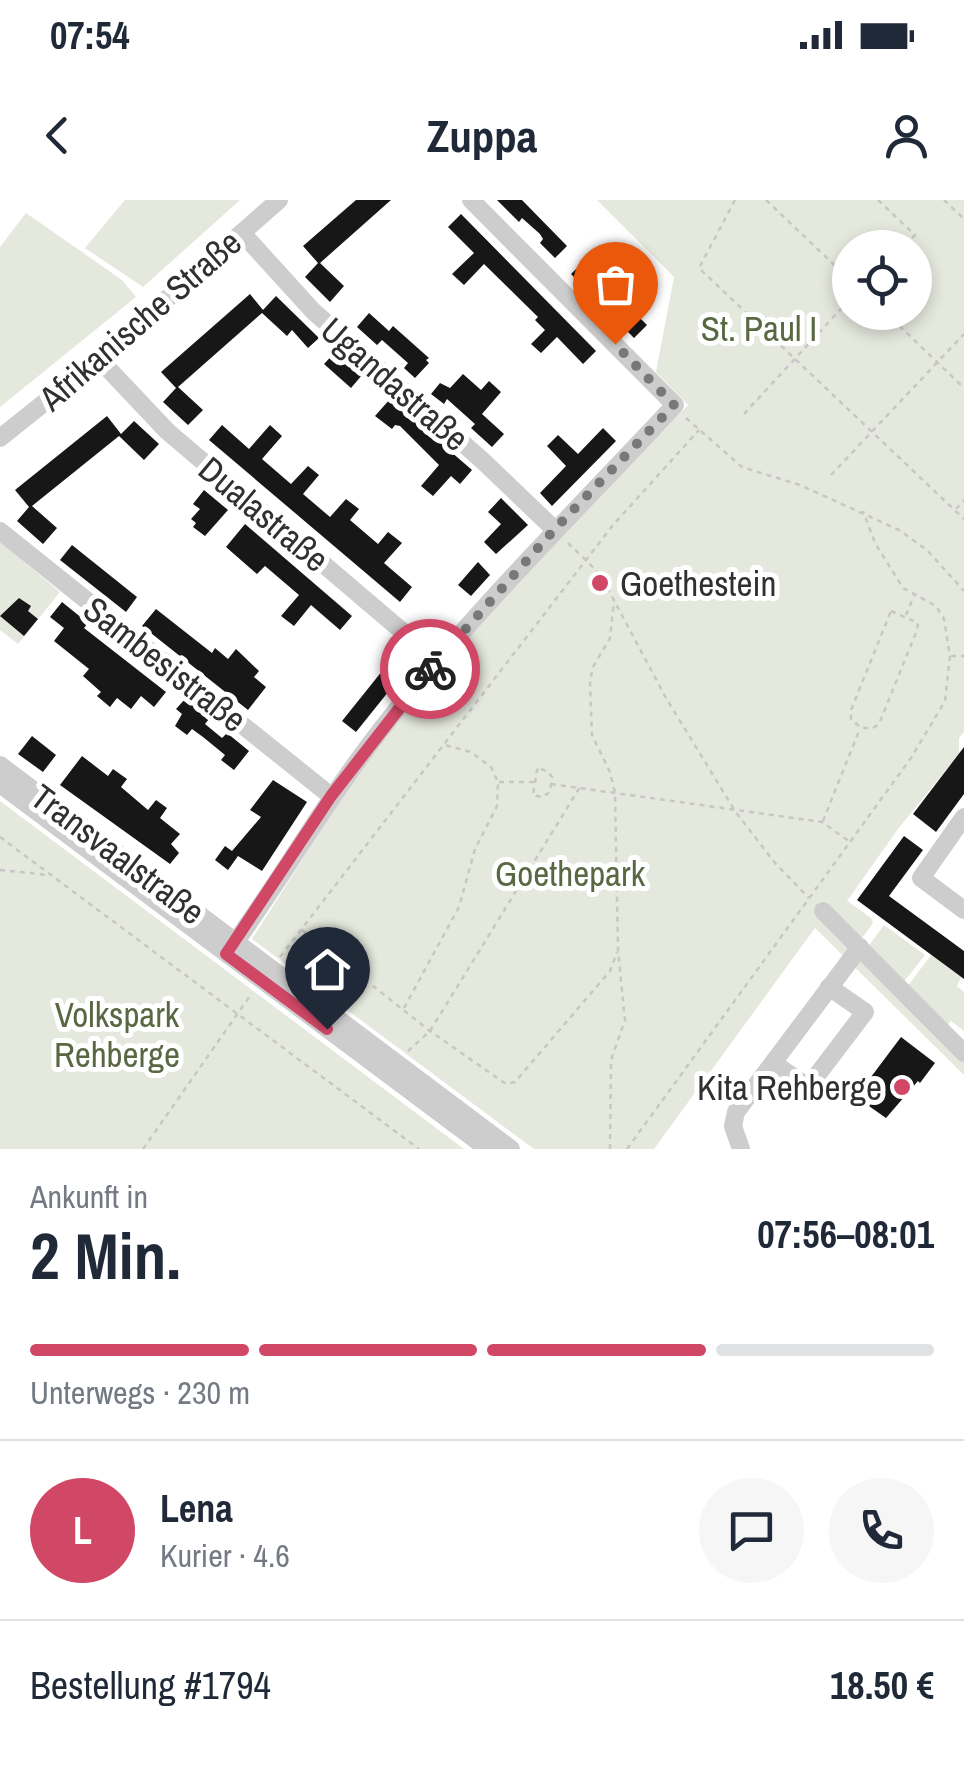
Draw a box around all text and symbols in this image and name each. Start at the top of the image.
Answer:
text: 07:54 [50,10,130,61]
text: Zuppa [427,105,537,166]
icon: back [30,108,85,163]
icon: person [879,108,934,163]
street label: Afrikanische Straße [28,219,251,422]
map controls [832,230,932,330]
button: locate [832,230,932,330]
pin [573,242,658,345]
icon: bag [588,257,643,312]
park label: St. Paul I [701,305,817,352]
street label: Ugandastraße [311,307,479,461]
street label: Dualastraße [189,446,339,582]
place label: Goethestein [620,560,776,607]
marker: Goethestein [589,572,611,594]
street label: Sambesistraße [74,586,256,742]
courier [380,619,480,719]
icon: bike [403,642,458,697]
street label: Transvaalstraße [21,773,215,935]
park label: Goethepark [495,850,646,897]
pin [285,927,370,1030]
icon: home [300,942,355,997]
park label: Volkspark Rehberge [54,991,180,1078]
place label: Kita Rehberge [697,1064,882,1111]
marker: Kita Rehberge [891,1076,913,1098]
text: Ankunft in [30,1175,148,1218]
text: 07:56–08:01 [757,1209,934,1260]
text: 2 Min. [30,1212,181,1299]
text: Unterwegs · 230 m [30,1371,250,1414]
button: chat [699,1478,804,1583]
button: phone [829,1478,934,1583]
text: Lena [160,1483,233,1534]
text: L [73,1505,92,1556]
text: Kurier · 4.6 [160,1534,290,1577]
text: Bestellung #1794 [30,1660,271,1711]
text: 18.50 € [830,1660,934,1711]

